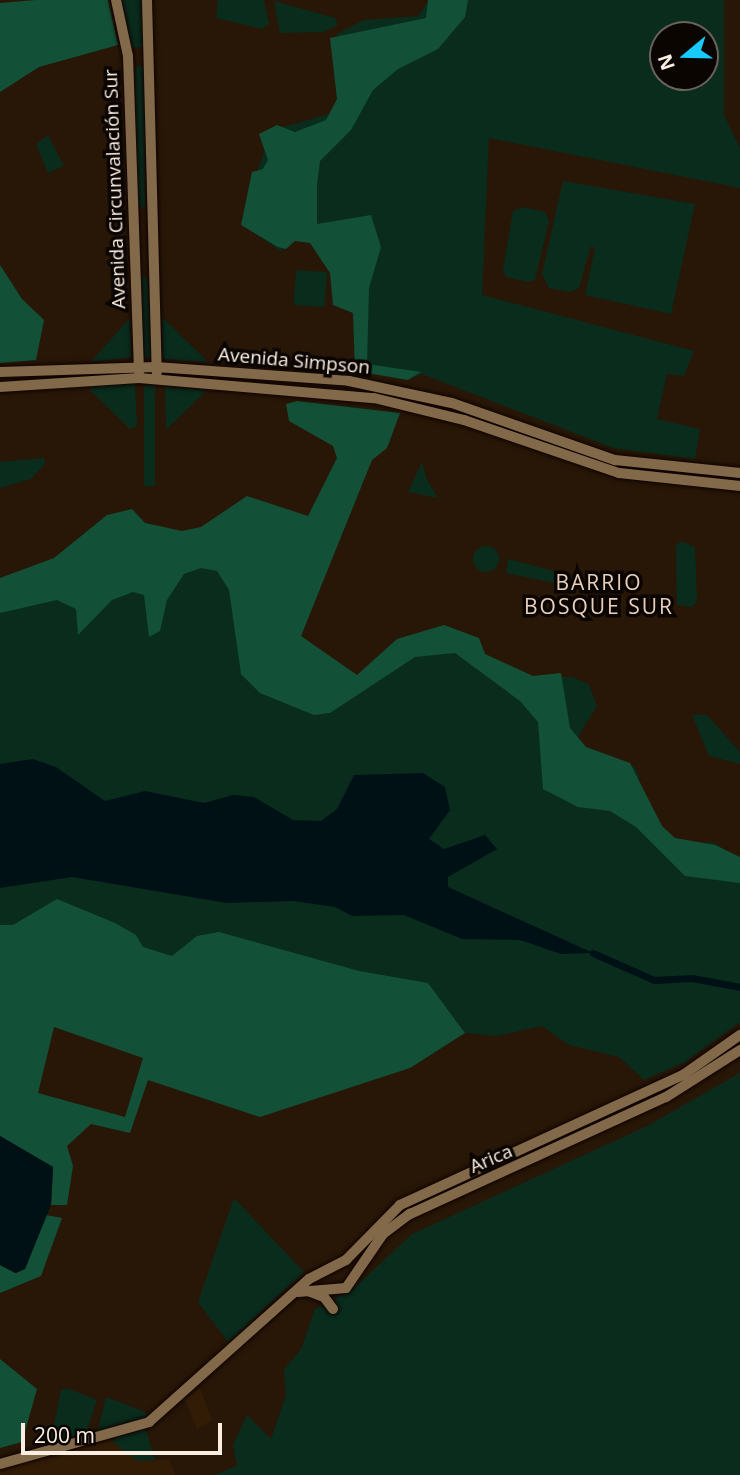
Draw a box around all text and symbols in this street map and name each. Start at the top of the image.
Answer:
north arrow [649,21,719,91]
text: N [651,51,681,74]
street label: Avenida Circunvalación Sur [99,69,131,309]
street label: Avenida Simpson [217,343,371,379]
district label: BARRIO BOSQUE SUR [525,569,673,619]
street label: Arica [466,1140,516,1178]
scale bar [24,1408,226,1452]
text: 200 m [34,1421,95,1449]

